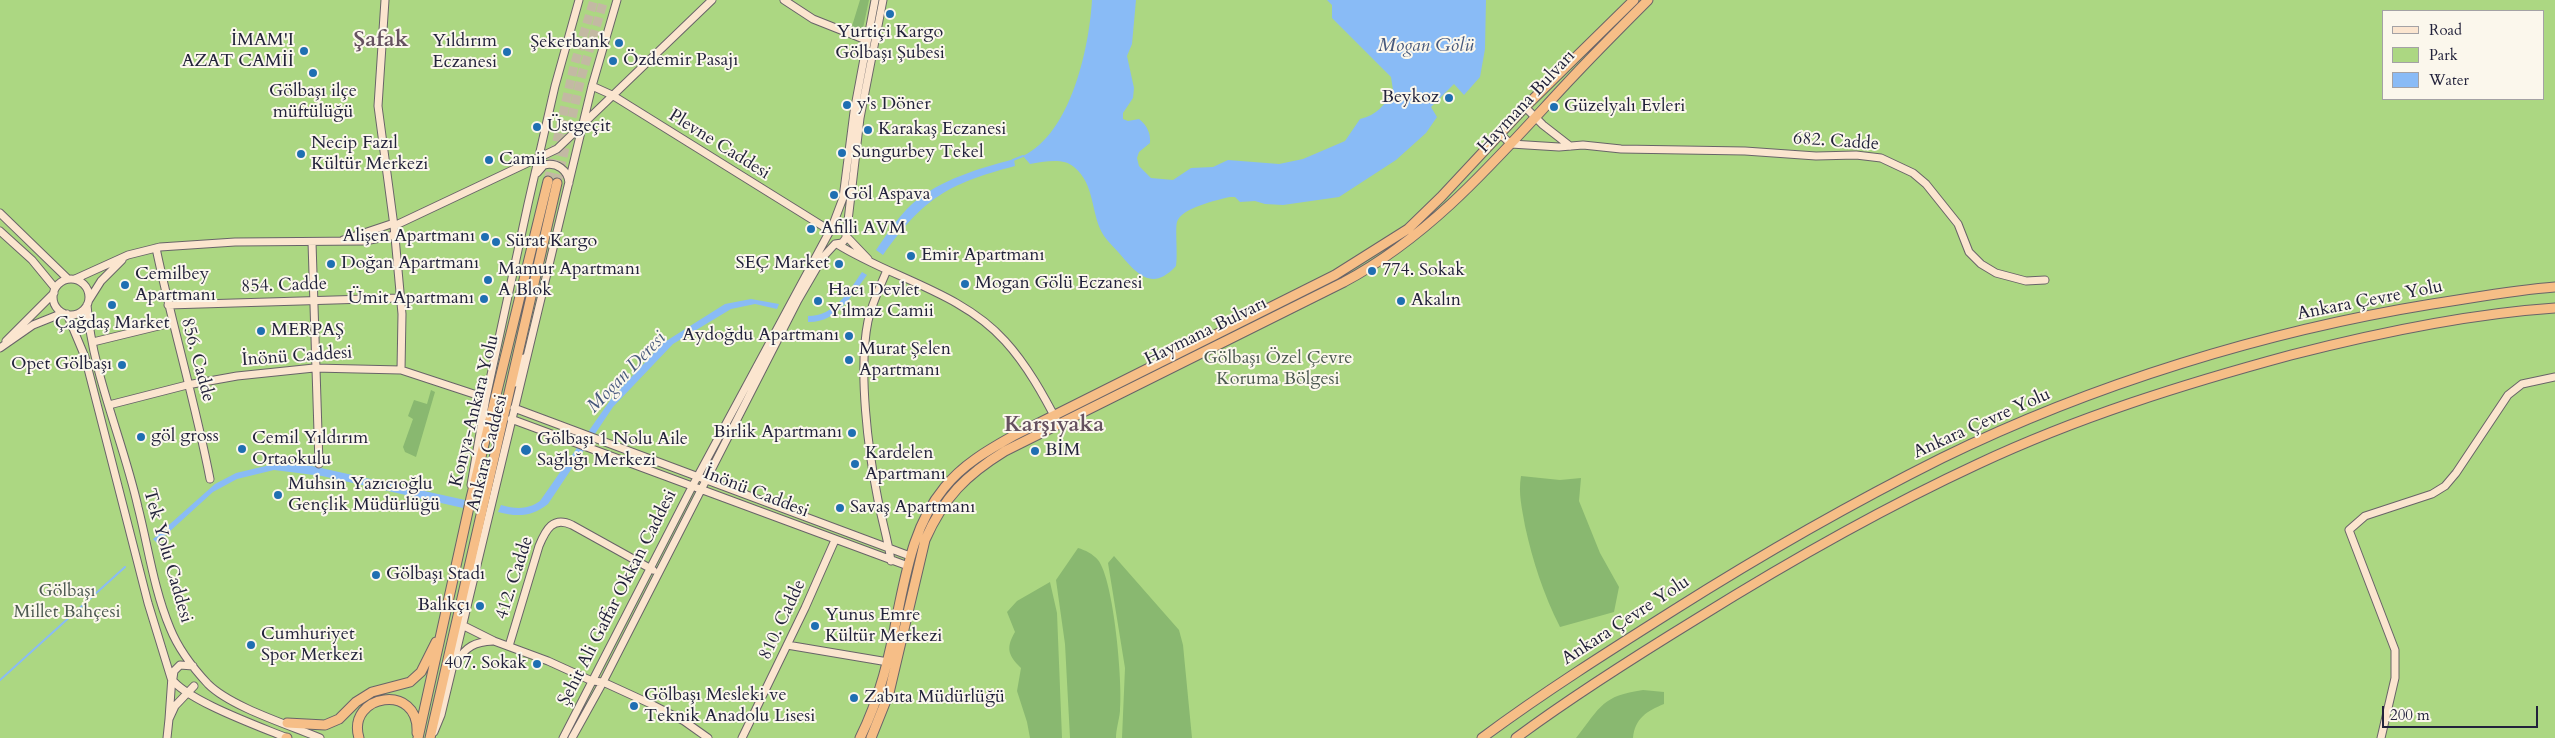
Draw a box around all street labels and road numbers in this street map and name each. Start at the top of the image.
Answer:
street label: Haymana Bulvarı [1474,46,1580,158]
street label: Plevne Caddesi [664,105,774,185]
street label: 682. Cadde [1792,128,1880,156]
street label: 854. Cadde [241,274,327,298]
street label: Ankara Çevre Yolu [2295,276,2445,326]
street label: Haymana Bulvarı [1141,293,1271,371]
street label: 856. Cadde [175,316,219,404]
street label: Konya-Ankara Yolu [446,333,504,489]
street label: İnönü Caddesi [241,342,353,372]
street label: Ankara Çevre Yolu [1910,384,2054,464]
street label: Ankara Caddesi [463,392,513,514]
street label: İnönü Caddesi [700,463,812,523]
street label: Şehit Ali Gaffar Okkan Caddesi [554,486,682,710]
street label: Tek Yolu Caddesi [138,487,196,625]
street label: 412. Cadde [491,534,539,622]
street label: Ankara Çevre Yolu [1558,572,1694,670]
street label: 810. Cadde [755,576,811,664]

